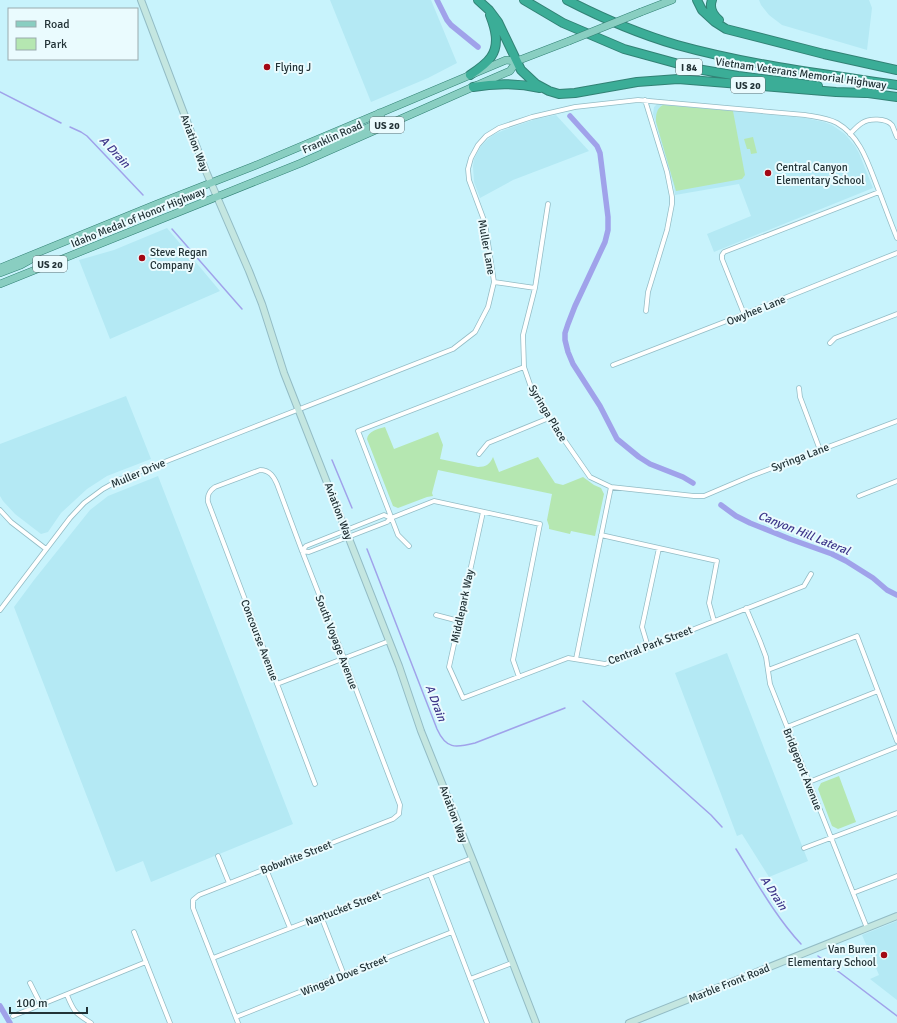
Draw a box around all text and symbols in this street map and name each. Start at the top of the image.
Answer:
legend [8,8,138,60]
text: Road [44,17,70,32]
text: Park [44,37,67,52]
street label: Vietnam Veterans Memorial Highway [715,55,888,92]
road number: I 84 [676,59,702,75]
place label: Flying J [275,61,311,74]
marker: Flying J [262,62,272,72]
road number: US 20 [731,77,765,93]
street label: Aviation Way [178,113,212,175]
road number: US 20 [370,117,404,133]
street label: Franklin Road [300,118,364,157]
water label: A Drain [96,133,133,172]
place label: Central Canyon Elementary School [776,161,864,187]
marker: Central Canyon Elementary School [763,168,773,178]
street label: Idaho Medal of Honor Highway [69,184,208,250]
street label: Muller Lane [475,218,498,276]
place label: Steve Regan Company [150,246,207,272]
marker: Steve Regan Company [137,253,147,263]
road number: US 20 [33,256,67,272]
street label: Owyhee Lane [725,293,788,328]
street label: Syringa Place [526,383,570,444]
street label: Syringa Lane [769,441,831,474]
street label: Muller Drive [109,456,167,491]
street label: Aviation Way [322,481,356,543]
water label: Canyon Hill Lateral [756,508,853,559]
street label: Middlepark Way [448,567,477,644]
street label: South Voyage Avenue [313,593,361,691]
street label: Concourse Avenue [238,598,281,683]
street label: Central Park Street [606,623,694,668]
water label: A Drain [422,683,450,724]
street label: Bridgeport Avenue [780,726,825,812]
street label: Aviation Way [437,784,471,846]
street label: Bobwhite Street [259,838,334,877]
water label: A Drain [757,873,790,914]
street label: Nantucket Street [304,888,383,929]
place label: Van Buren Elementary School [788,943,876,969]
marker: Van Buren Elementary School [879,950,889,960]
street label: Winged Dove Street [299,952,389,999]
street label: Marble Front Road [687,961,772,1006]
scale bar [10,989,87,1015]
text: 100 m [16,996,48,1011]

